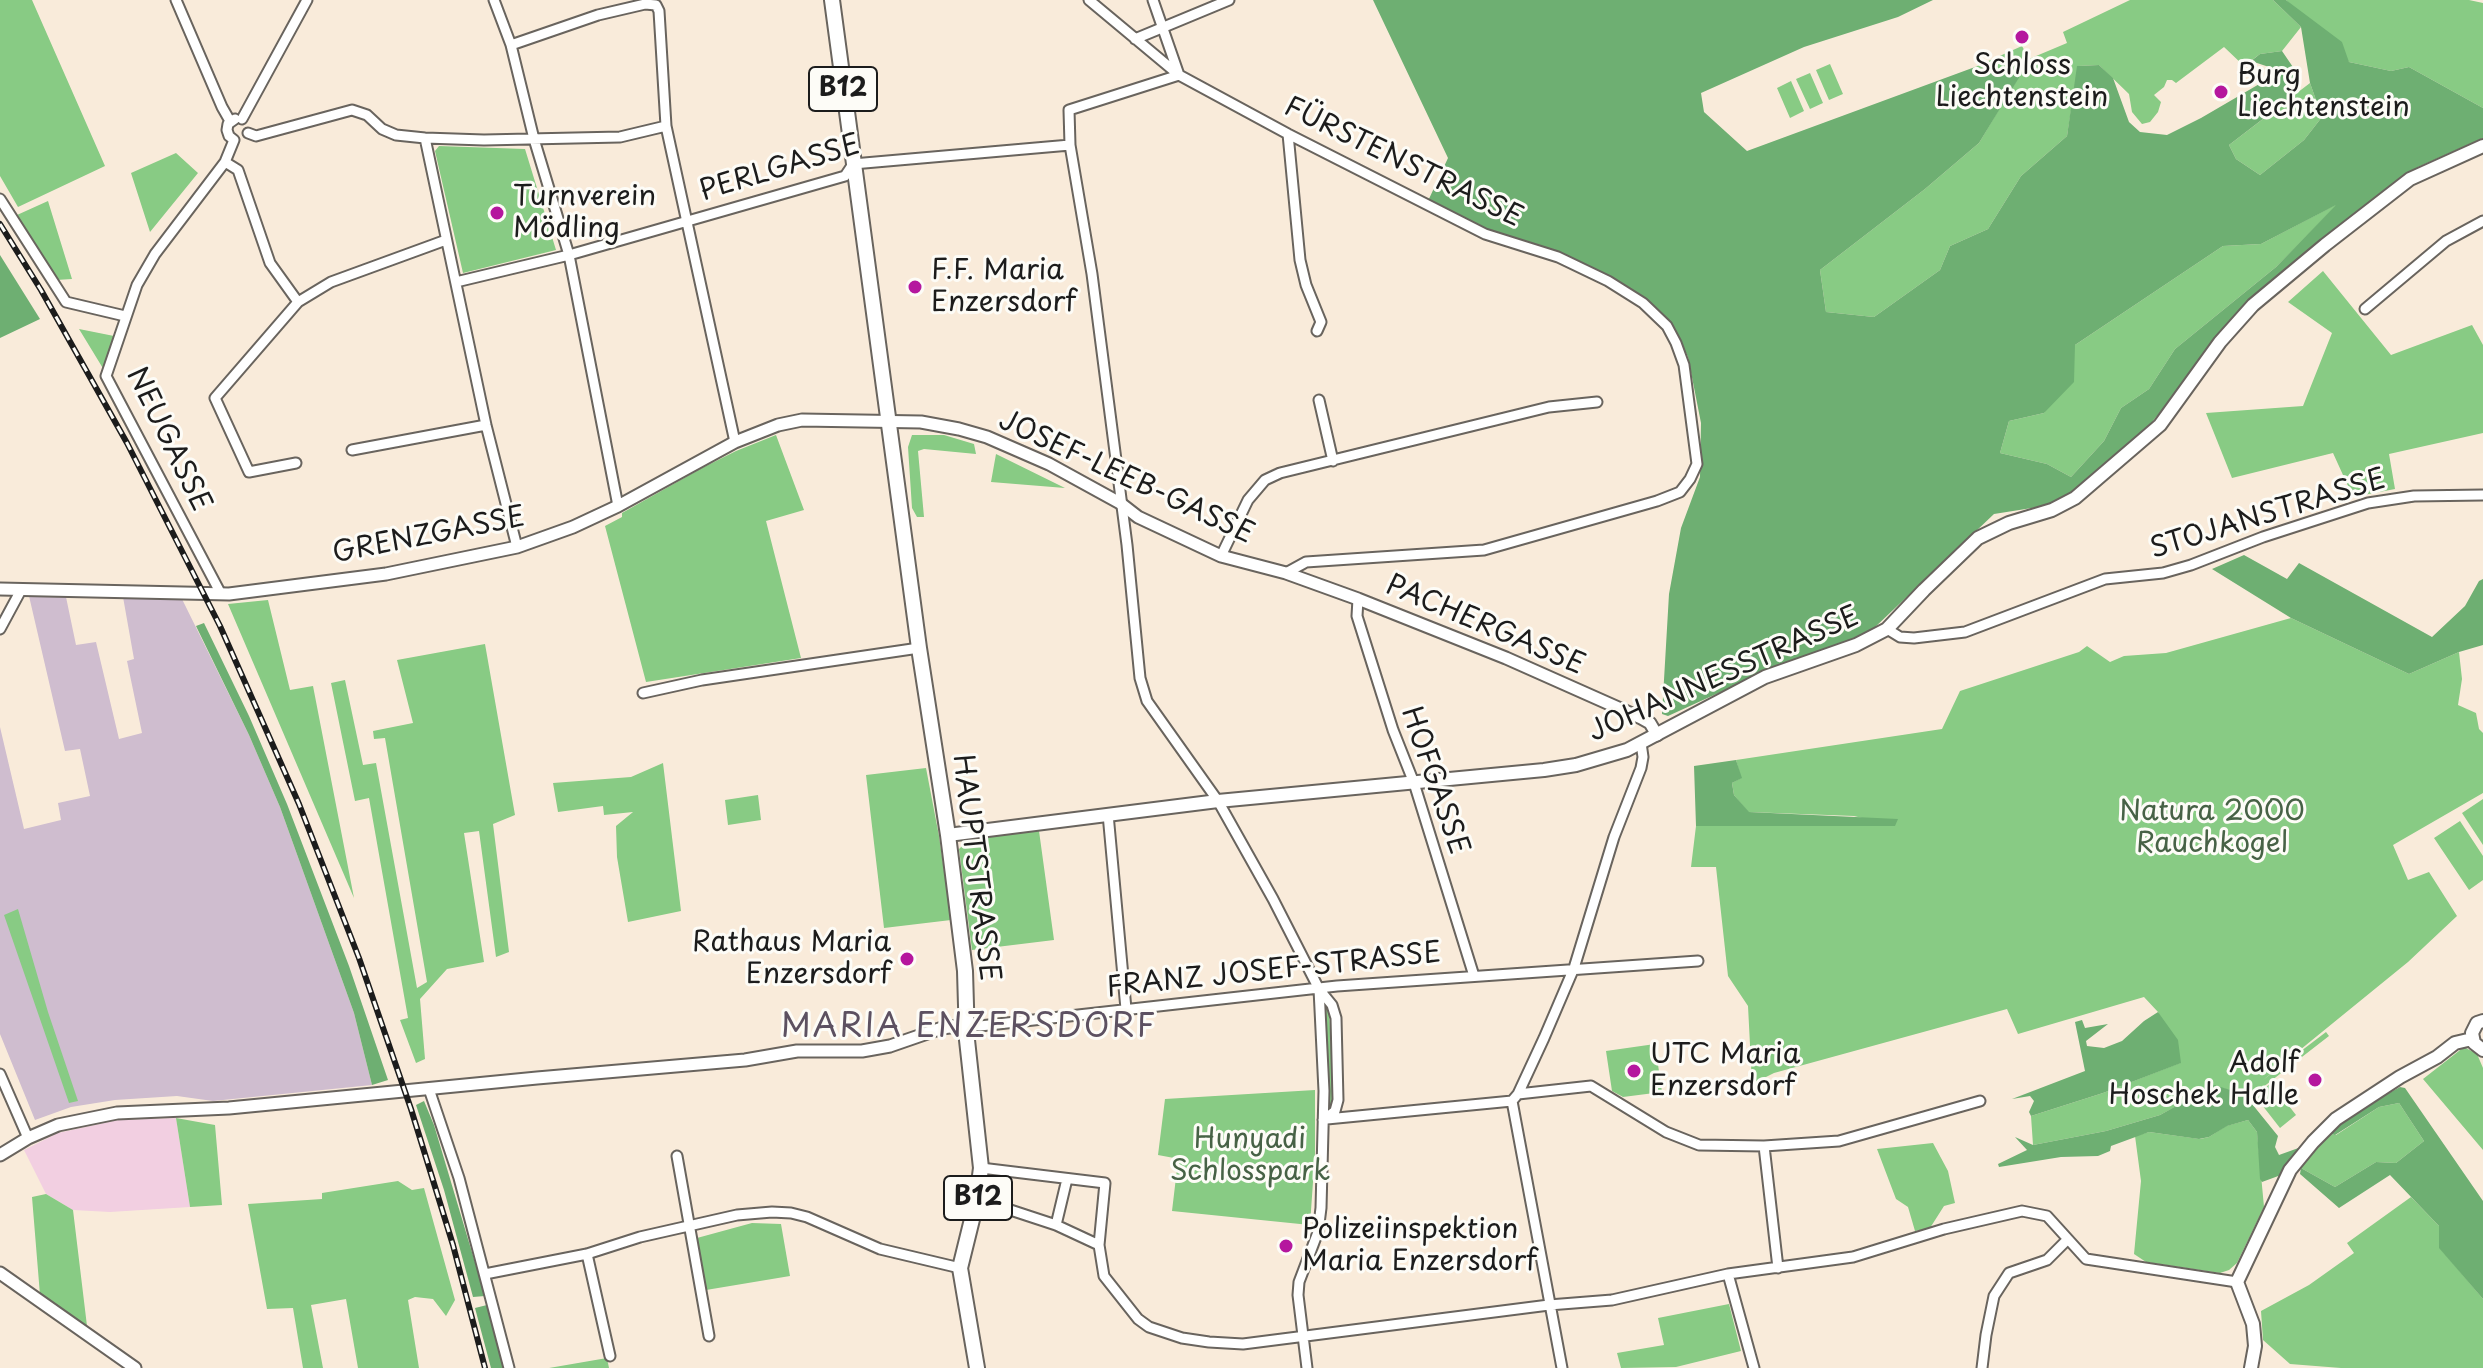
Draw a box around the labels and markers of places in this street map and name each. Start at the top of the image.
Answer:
marker: Schloss Liechtenstein [2013,28,2031,46]
place label: Schloss Liechtenstein [1936,49,2108,115]
place label: Burg Liechtenstein [2237,59,2410,125]
marker: Burg Liechtenstein [2212,83,2230,101]
place label: Turnverein Mödling [513,180,656,246]
marker: Turnverein Mödling [488,204,506,222]
place label: F.F. Maria Enzersdorf [931,254,1076,320]
marker: F.F. Maria Enzersdorf [906,278,924,296]
place label: Rathaus Maria Enzersdorf [692,926,891,992]
marker: Rathaus Maria Enzersdorf [898,950,916,968]
place label: UTC Maria Enzersdorf [1650,1038,1800,1104]
place label: Adolf Hoschek Halle [2109,1047,2299,1113]
marker: UTC Maria Enzersdorf [1625,1062,1643,1080]
marker: Adolf Hoschek Halle [2306,1071,2324,1089]
place label: Polizeiinspektion Maria Enzersdorf [1302,1213,1537,1279]
marker: Polizeiinspektion Maria Enzersdorf [1277,1237,1295,1255]

